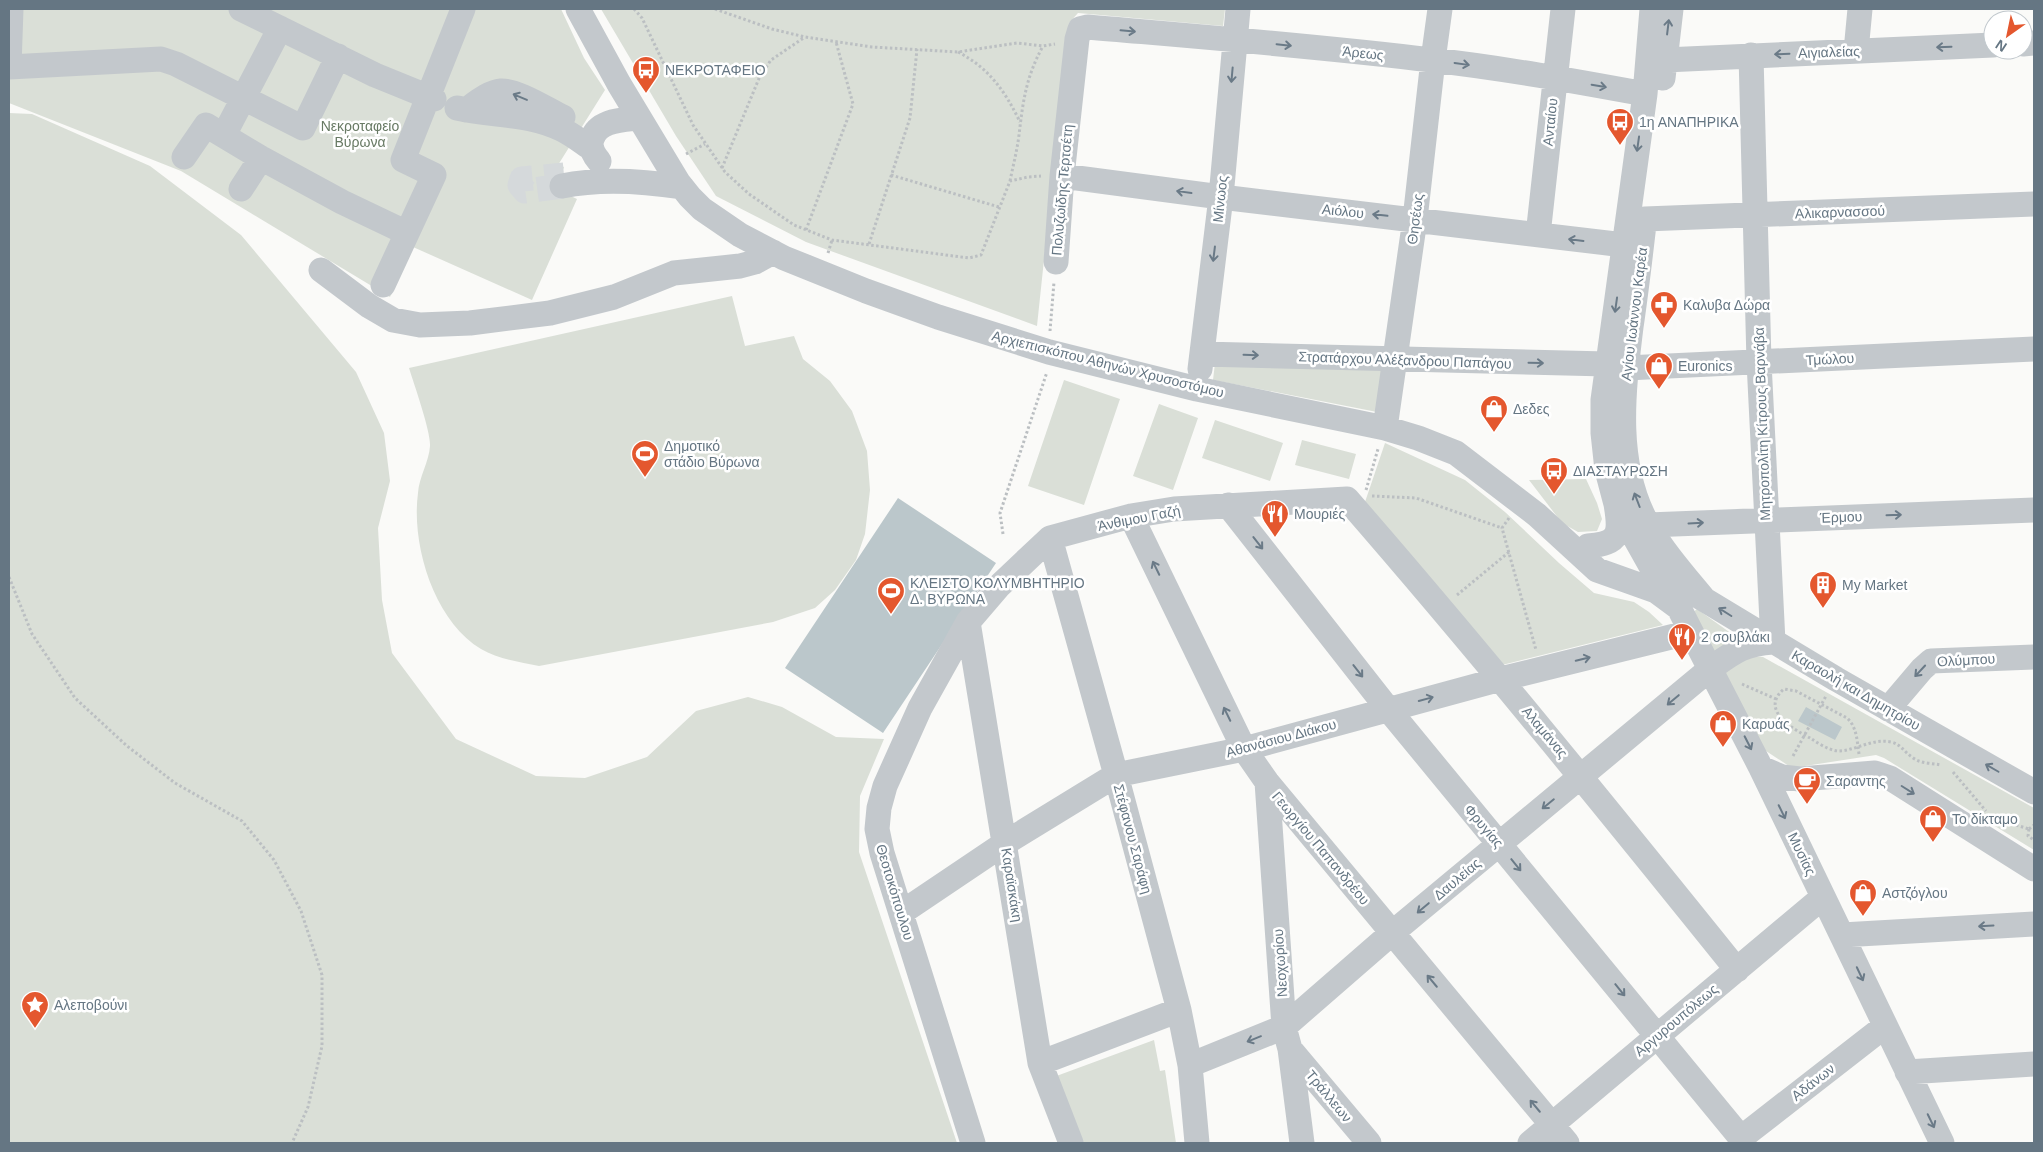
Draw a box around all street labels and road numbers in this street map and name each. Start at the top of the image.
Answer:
street label: Άρεως [1342,43,1385,63]
street label: Αιγιαλείας [1798,43,1860,61]
street label: Ανταίου [1540,97,1560,147]
street label: Πολυζωίδης Τερτσέτη [1048,124,1076,256]
street label: Μίνωος [1210,174,1230,223]
street label: Θησέως [1404,192,1426,245]
street label: Αιόλου [1321,201,1365,221]
street label: Αλικαρνασσού [1795,202,1885,222]
street label: Αγίου Ιωάννου Καρέα [1618,246,1650,382]
street label: Αρχιεπισκόπου Αθηνών Χρυσοστόμου [990,327,1226,401]
street label: Μητροπολίτη Κίτρους Βαρνάβα [1751,327,1773,521]
street label: Στρατάρχου Αλέξανδρου Παπάγου [1298,348,1512,372]
street label: Τμώλου [1805,350,1855,368]
street label: Άνθιμου Γαζή [1096,502,1182,534]
street label: Έρμου [1819,508,1862,526]
street label: Καραολή και Δημητρίου [1789,647,1923,733]
street label: Ολύμπου [1937,650,1995,670]
street label: Αλαμάνας [1519,703,1571,761]
street label: Αθανάσιου Διάκου [1224,716,1338,760]
street label: Στέφανου Σαράφη [1111,782,1155,896]
street label: Γεωργίου Παπανδρέου [1269,788,1373,908]
street label: Φρυγίας [1461,801,1507,851]
street label: Μυσίας [1785,830,1819,878]
street label: Θεοτοκόπουλου [873,842,917,942]
street label: Καραϊσκάκη [998,847,1026,923]
street label: Δαυλείας [1430,855,1484,903]
street label: Νεοχωρίου [1270,928,1290,998]
street label: Αργυρουπόλεως [1631,980,1721,1059]
street label: Αδάνων [1788,1060,1838,1104]
street label: Τράλλεων [1303,1067,1355,1125]

